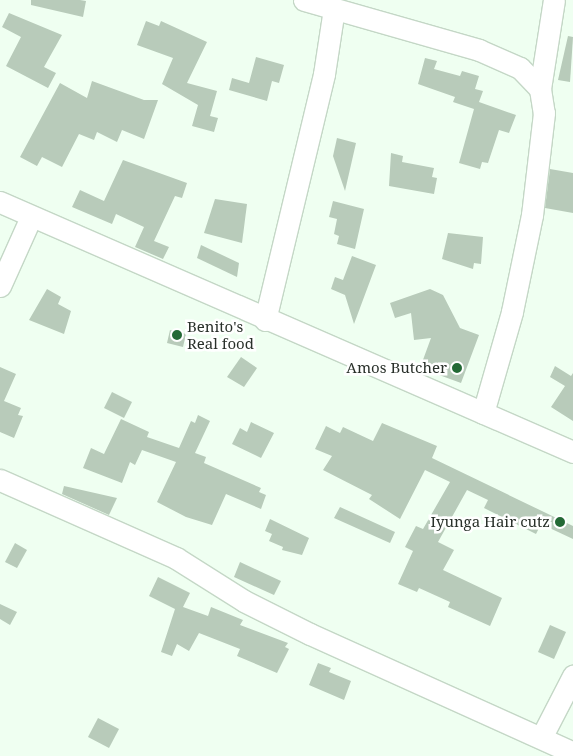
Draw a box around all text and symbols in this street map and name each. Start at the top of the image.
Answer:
place label: Benito's Real food [187,317,254,352]
marker: Benito's Real food [171,329,183,341]
place label: Amos Butcher [346,359,447,377]
marker: Amos Butcher [451,362,463,374]
place label: Iyunga Hair cutz [430,513,550,531]
marker: Iyunga Hair cutz [554,516,566,528]

